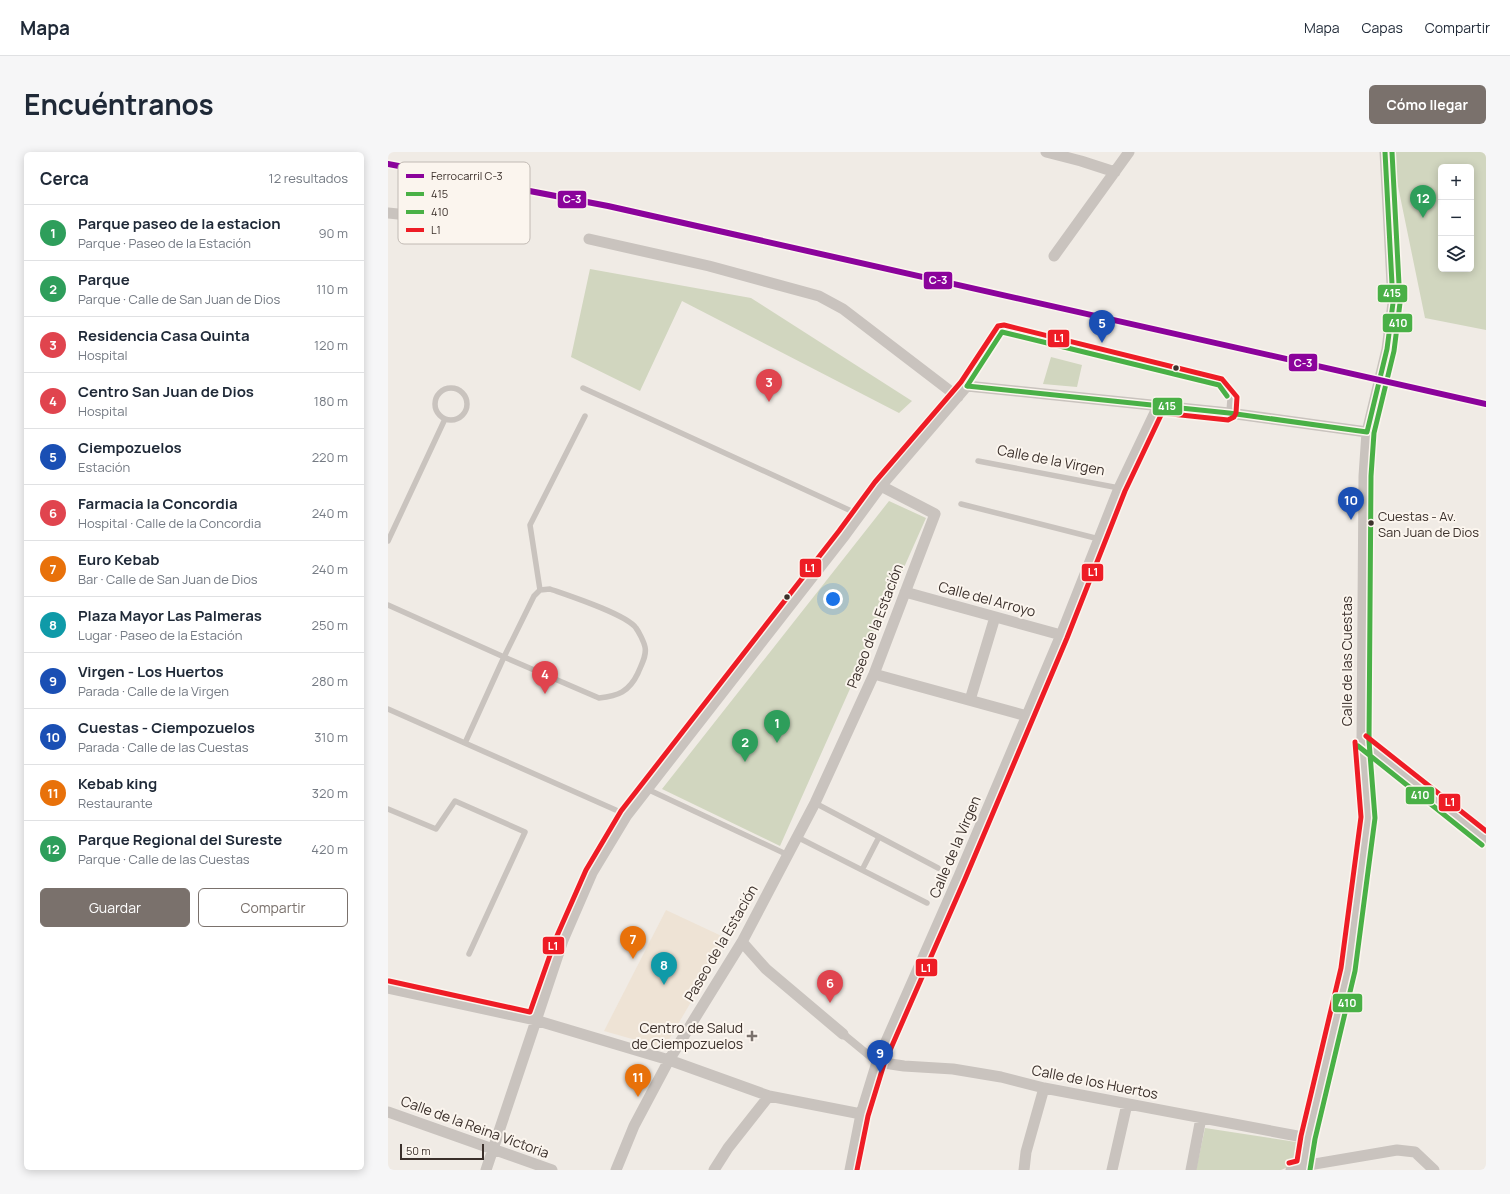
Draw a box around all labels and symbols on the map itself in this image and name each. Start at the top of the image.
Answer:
legend [398,162,530,244]
text: Ferrocarril C-3 [431,168,503,183]
pin: 12 [1410,185,1436,218]
text: 415 [431,186,448,201]
line badge: C-3 [557,190,587,209]
text: C-3 [563,191,581,206]
text: 410 [431,204,449,219]
text: L1 [431,222,441,237]
line badge: C-3 [923,271,953,290]
text: C-3 [929,272,947,287]
line badge: 415 [1377,284,1408,303]
text: 415 [1383,285,1401,300]
pin: 5 [1089,310,1115,343]
line badge: 410 [1382,313,1413,333]
text: 410 [1389,315,1407,330]
line badge: L1 [1047,329,1070,348]
text: L1 [1054,330,1064,345]
line badge: C-3 [1288,353,1318,372]
text: C-3 [1294,355,1312,370]
unlabelled marker [1171,363,1181,373]
pin: 3 [756,369,782,402]
line badge: 415 [1152,397,1183,416]
text: 415 [1158,398,1176,413]
street label: Calle de la Virgen [996,440,1107,479]
pin: 10 [1338,487,1364,520]
place label: Cuestas - Av. San Juan de Dios [1378,507,1479,541]
marker: Cuestas - Av. San Juan de Dios [1366,518,1376,528]
line badge: L1 [799,558,822,578]
text: L1 [805,560,815,575]
street label: Paseo de la Estación [842,561,907,691]
line badge: L1 [1081,563,1104,582]
text: L1 [1088,564,1098,579]
street label: Calle del Arroyo [936,576,1038,621]
your location [823,589,843,609]
unlabelled marker [782,592,792,602]
street label: Calle de las Cuestas [1337,596,1356,726]
pin: 4 [532,661,558,694]
pin: 1 [764,710,790,743]
pin: 2 [732,729,758,762]
line badge: 410 [1405,786,1435,805]
text: 410 [1411,787,1429,802]
street label: Calle de la Virgen [924,793,985,901]
line badge: L1 [1438,793,1461,812]
text: L1 [1445,794,1455,809]
street label: Paseo de la Estación [679,881,762,1005]
pin: 7 [620,926,646,959]
line badge: L1 [542,936,565,955]
text: L1 [548,938,558,953]
pin: 8 [651,952,677,985]
line badge: L1 [915,958,938,977]
text: L1 [921,960,931,975]
pin: 6 [817,970,843,1003]
line badge: 410 [1332,993,1363,1013]
text: 410 [1338,995,1356,1010]
place label: Centro de Salud de Ciempozuelos [632,1018,743,1053]
marker: Centro de Salud de Ciempozuelos [746,1030,758,1042]
pin: 9 [867,1040,893,1073]
street label: Calle de los Huertos [1030,1060,1160,1103]
pin: 11 [625,1064,651,1097]
street label: Calle de la Reina Victoria [398,1091,552,1162]
scale bar [400,1142,484,1161]

